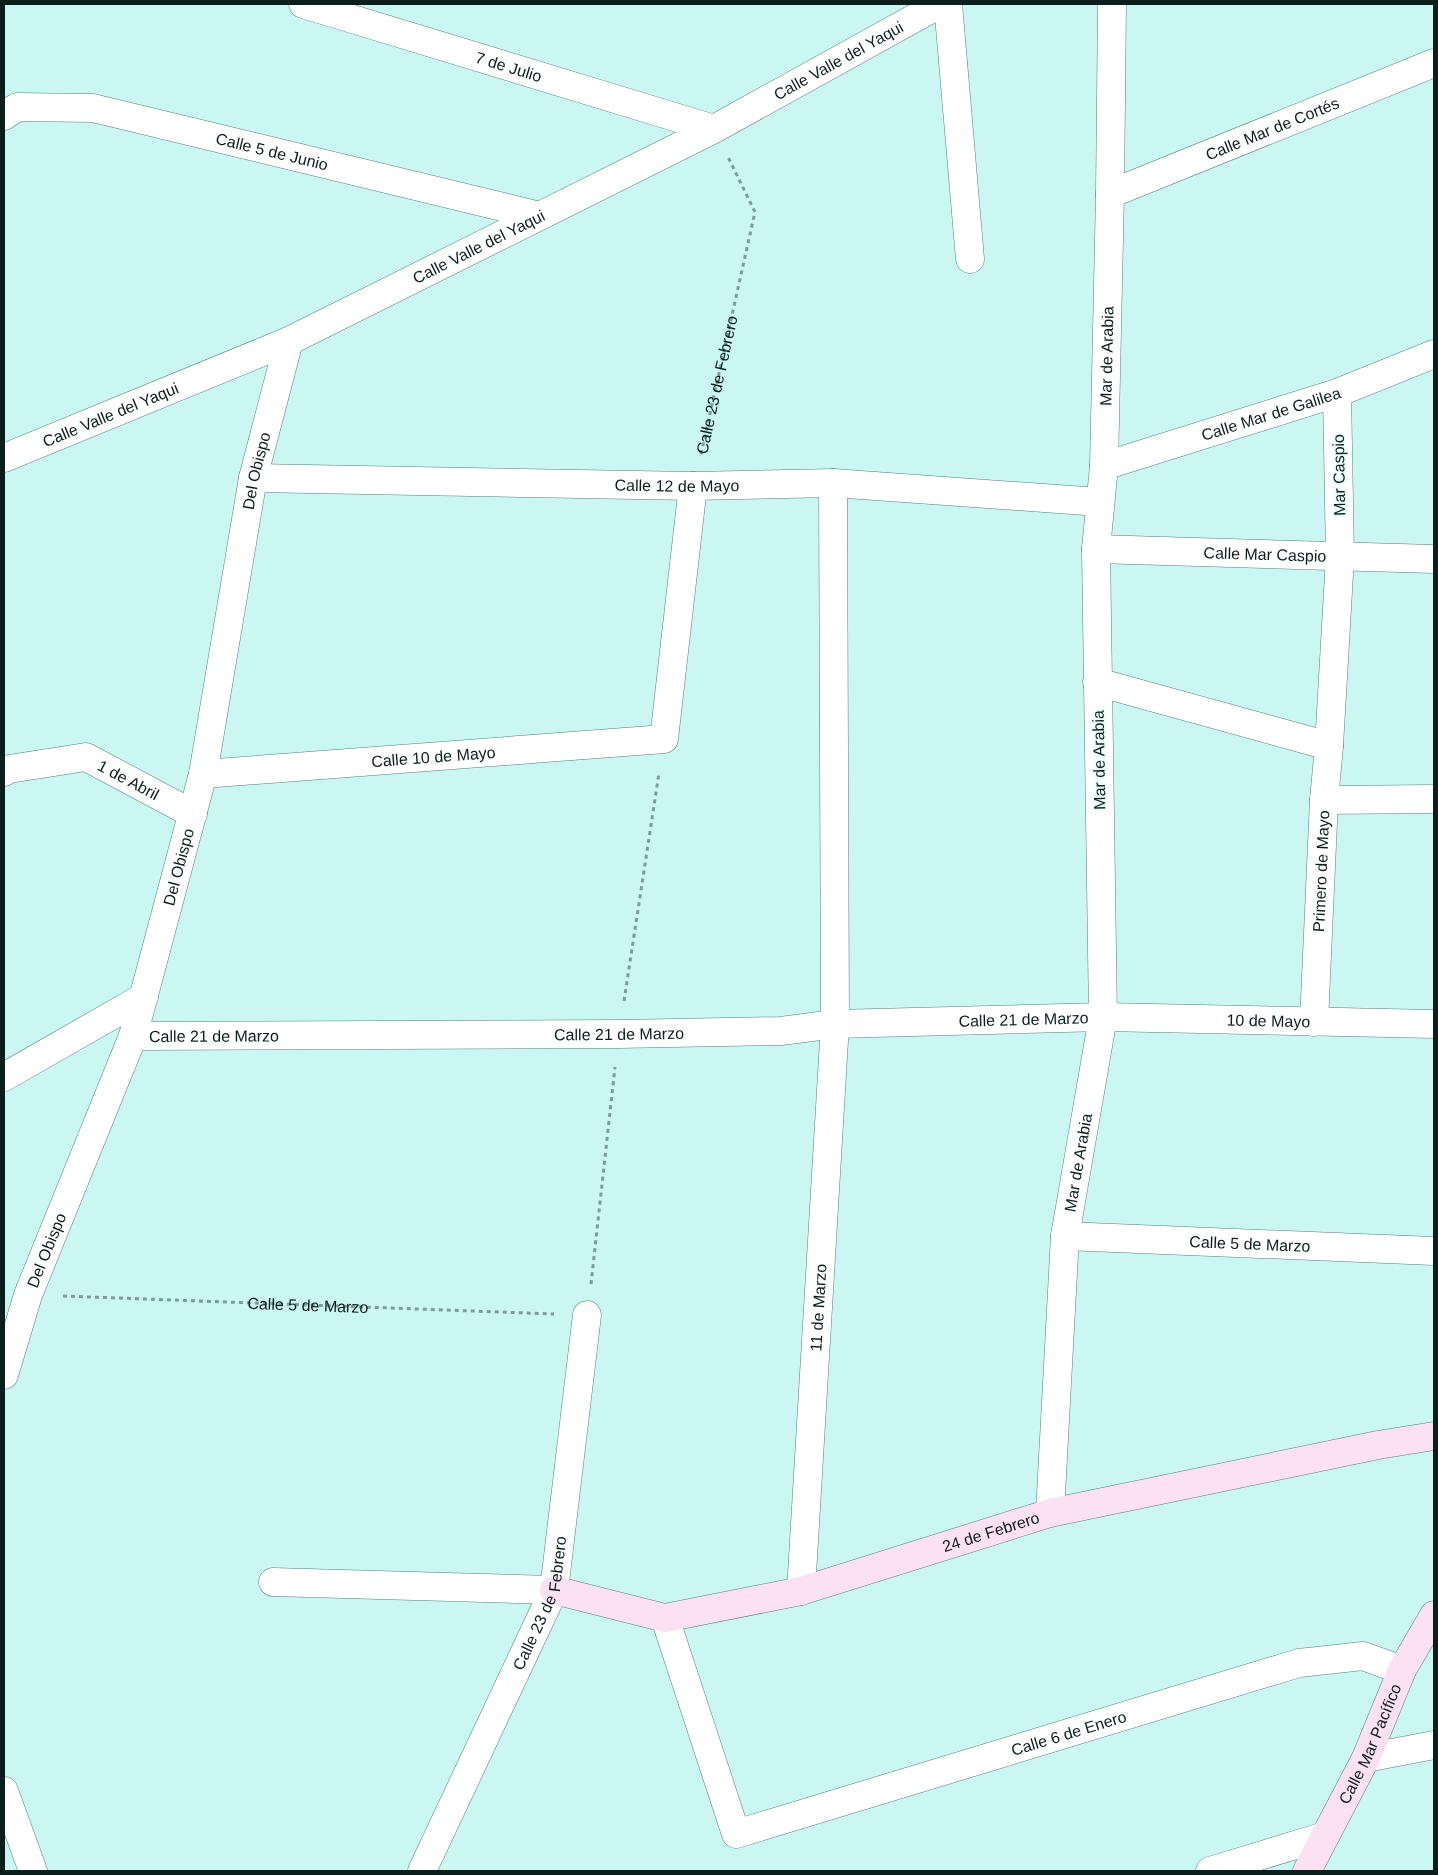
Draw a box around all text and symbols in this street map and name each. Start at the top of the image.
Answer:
street label: Calle Valle del Yaqui [771,18,906,103]
street label: 7 de Julio [473,48,544,85]
street label: Calle Mar de Cortés [1203,94,1341,163]
street label: Calle 5 de Junio [214,130,330,173]
street label: Calle Valle del Yaqui [410,206,547,286]
street label: Mar de Arabia [1097,306,1116,406]
street label: Calle 23 de Febrero [693,314,740,456]
street label: Calle Valle del Yaqui [40,379,181,450]
street label: Calle Mar de Galilea [1199,384,1343,443]
street label: Del Obispo [239,430,273,511]
street label: Mar Caspio [1330,434,1348,516]
street label: Calle 12 de Mayo [614,476,740,495]
street label: Calle Mar Caspio [1203,544,1327,564]
street label: Mar de Arabia [1090,710,1108,810]
street label: Calle 10 de Mayo [371,743,496,770]
street label: 1 de Abril [95,756,162,803]
street label: Primero de Mayo [1310,810,1332,932]
street label: Del Obispo [160,826,197,907]
street label: Calle 21 de Marzo [958,1009,1089,1029]
street label: 10 de Mayo [1226,1011,1310,1030]
street label: Calle 21 de Marzo [554,1024,684,1043]
street label: Calle 21 de Marzo [149,1027,279,1044]
street label: Mar de Arabia [1061,1112,1095,1213]
street label: Del Obispo [23,1210,69,1290]
street label: Calle 5 de Marzo [1189,1233,1311,1254]
street label: 11 de Marzo [807,1263,829,1352]
street label: Calle 5 de Marzo [247,1294,369,1316]
street label: 24 de Febrero [940,1508,1041,1555]
street label: Calle 23 de Febrero [509,1535,569,1673]
street label: Calle Mar Pacífico [1335,1681,1404,1807]
street label: Calle 6 de Enero [1009,1707,1128,1758]

